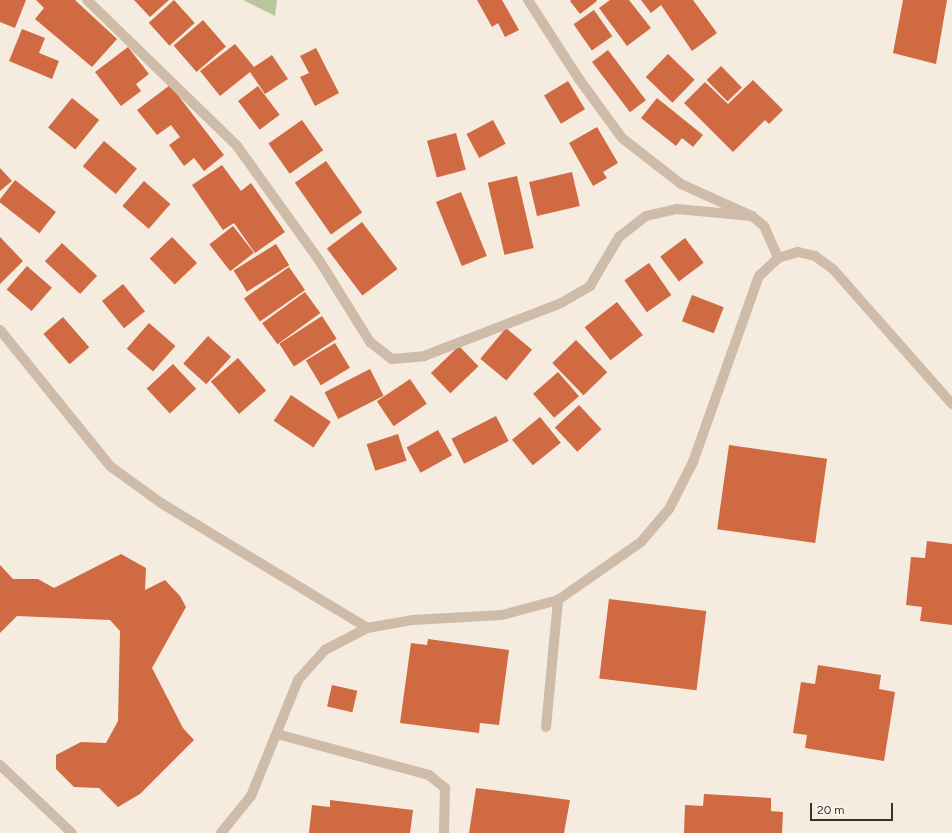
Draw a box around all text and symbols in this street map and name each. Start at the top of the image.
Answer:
scale bar [812,795,895,821]
text: 20 m [817,803,845,817]

